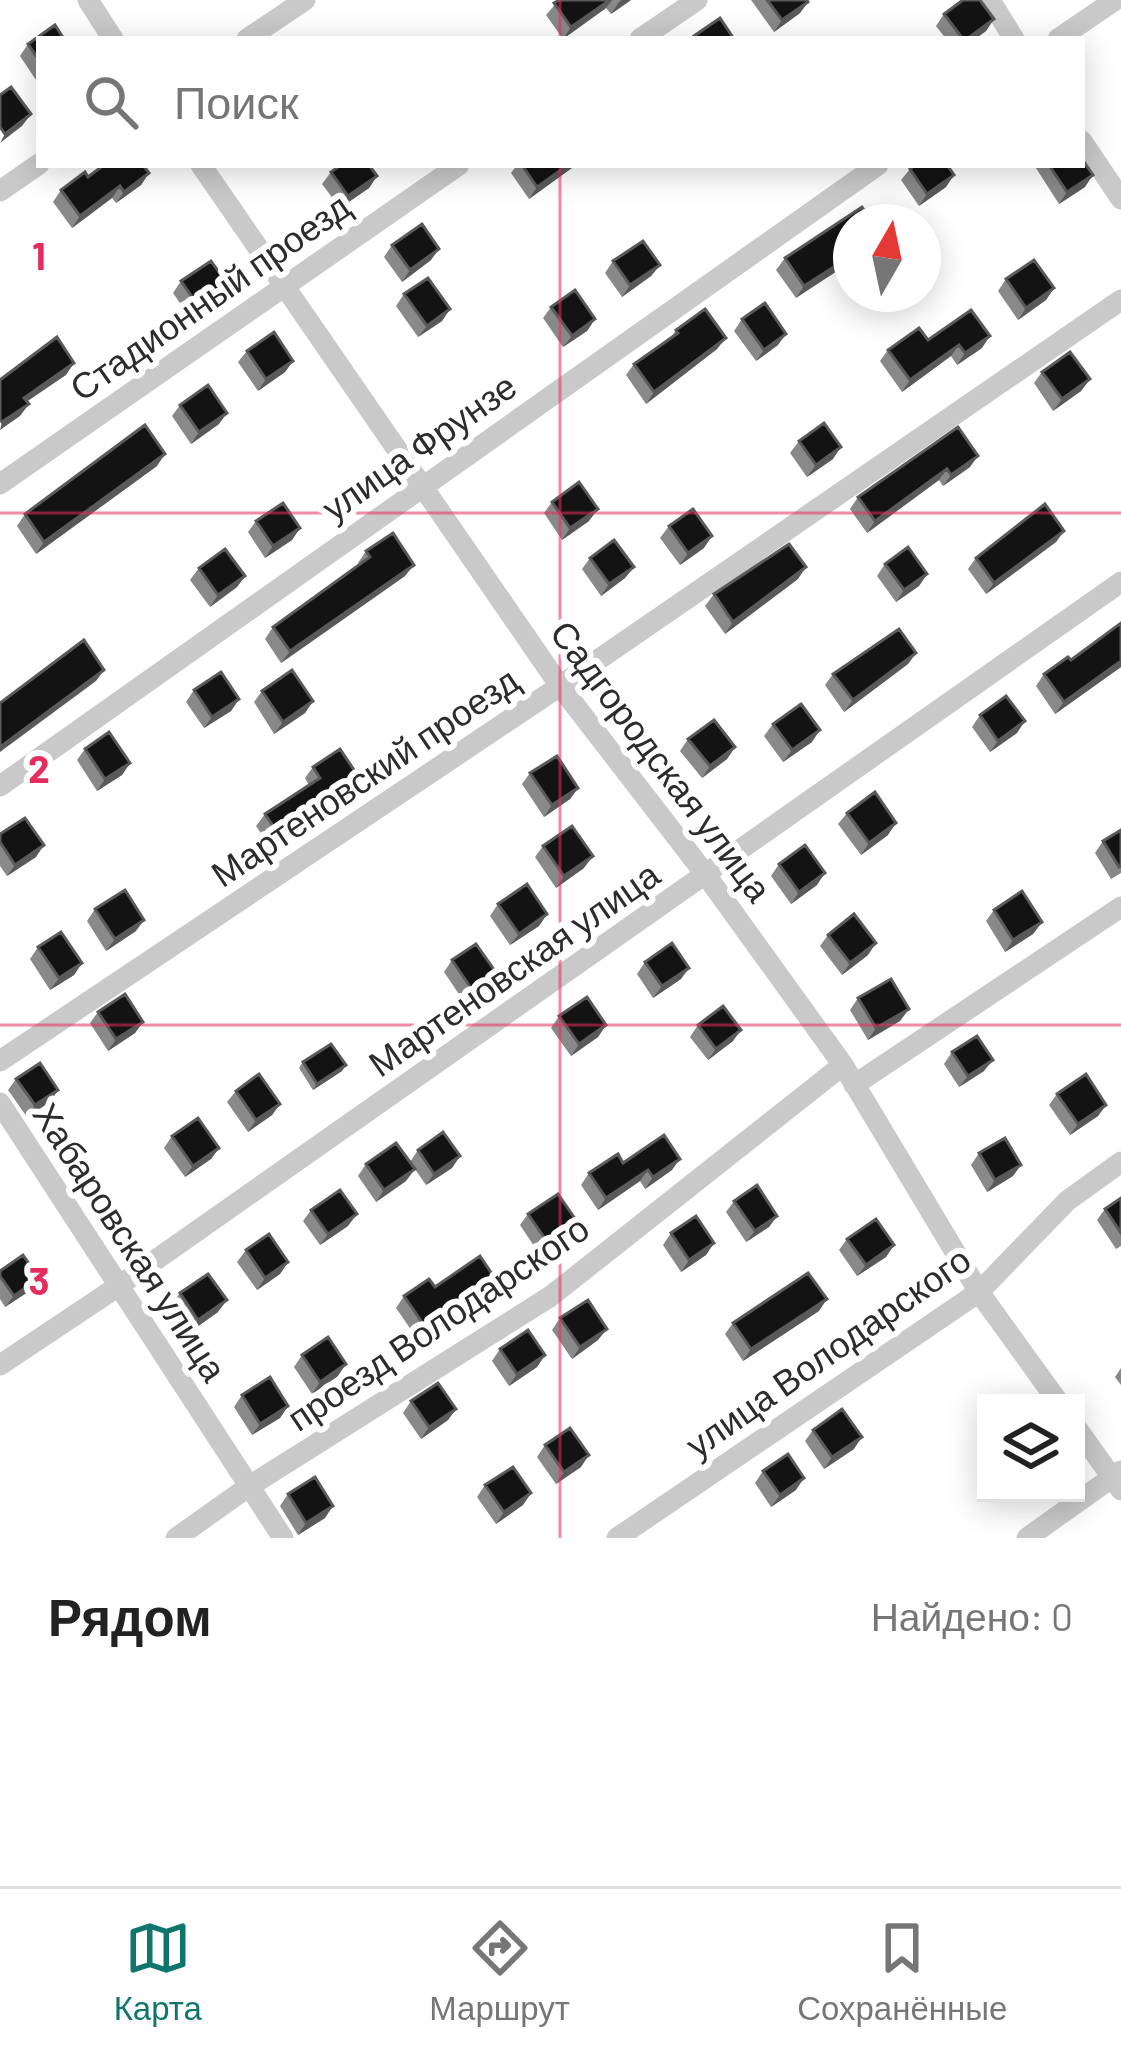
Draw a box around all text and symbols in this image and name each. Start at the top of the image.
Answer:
search box [36,36,1085,168]
icon: search [78,69,144,135]
text: Поиск [174,74,299,128]
street label: Стадионный проезд [61,183,358,409]
north arrow [833,204,941,312]
text: 1 [32,231,46,278]
street label: улица Фрунзе [313,363,524,529]
street label: Садгородская улица [542,611,782,910]
street label: Мартеновский проезд [202,657,526,895]
text: 2 [28,744,50,791]
street label: Мартеновская улица [360,851,668,1085]
street label: Хабаровская улица [24,1094,238,1390]
street label: проезд Володарского [278,1205,597,1439]
street label: улица Володарского [677,1236,978,1466]
text: 3 [28,1256,50,1303]
map controls [977,1394,1085,1502]
button: layers [977,1394,1085,1502]
text: Рядом [48,1585,212,1646]
text: Найдено: 0 [871,1592,1073,1639]
tab: Карта [114,1915,202,2028]
tab: Маршрут [429,1915,570,2028]
tab: Сохранённые [797,1915,1007,2028]

